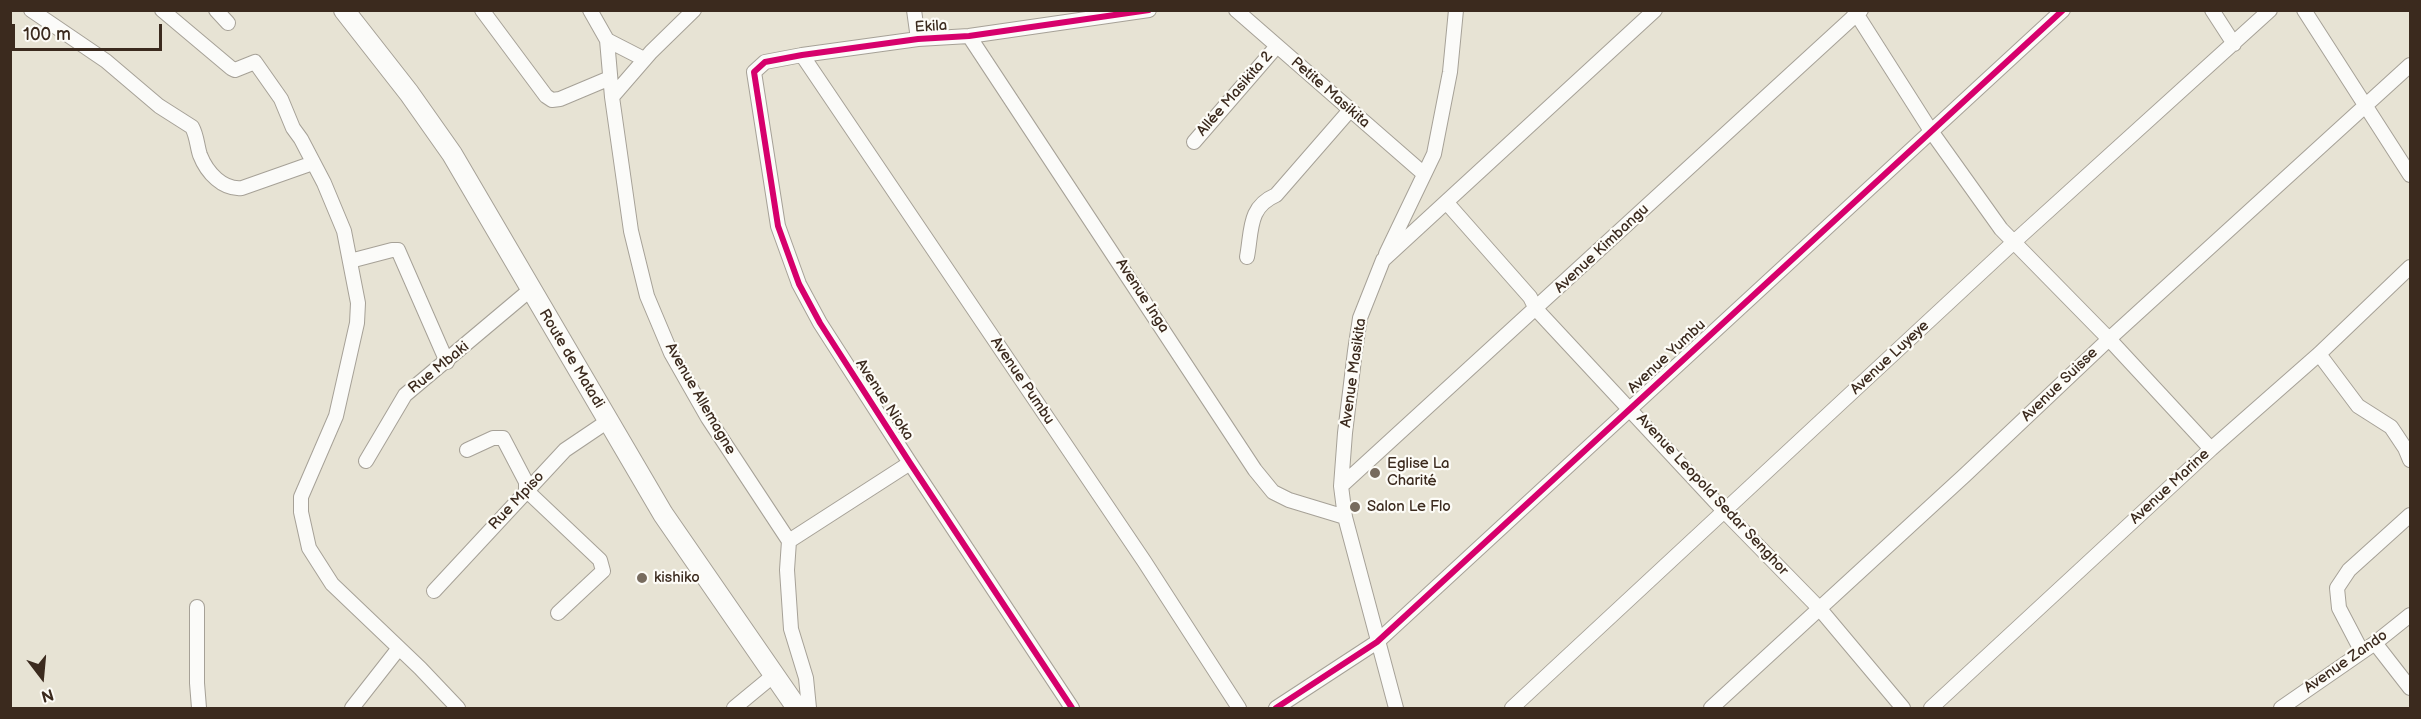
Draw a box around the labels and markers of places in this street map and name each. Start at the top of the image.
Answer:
place label: Eglise La Charité [1387,455,1449,490]
marker: Eglise La Charité [1368,466,1382,480]
place label: Salon Le Flo [1367,498,1451,516]
marker: Salon Le Flo [1348,500,1362,514]
place label: kishiko [654,569,700,587]
marker: kishiko [635,571,649,585]

